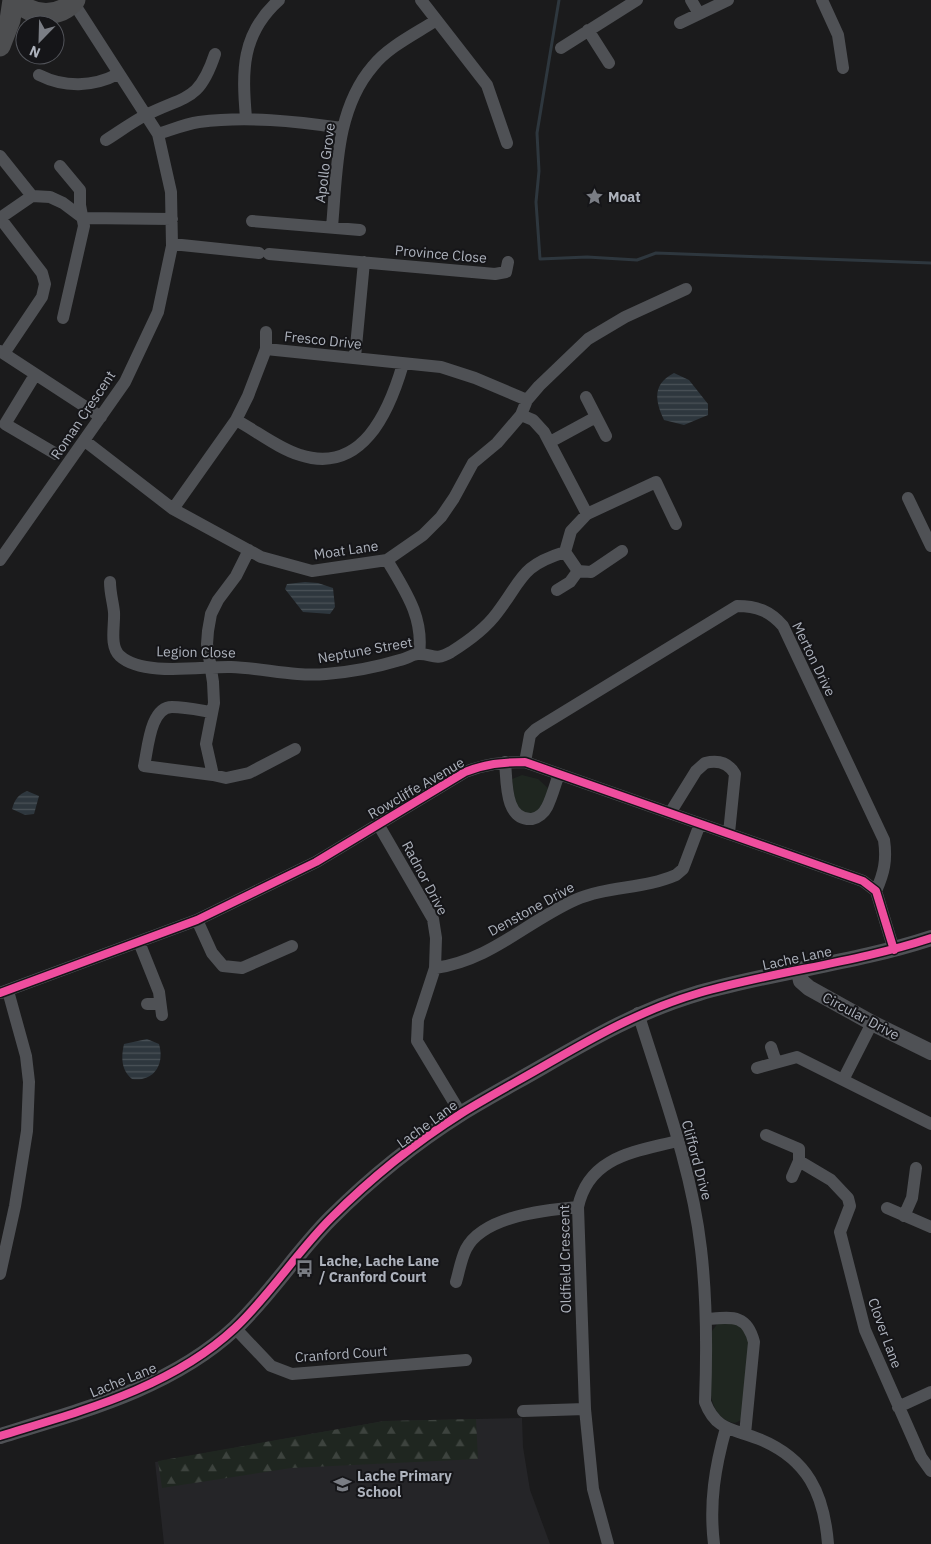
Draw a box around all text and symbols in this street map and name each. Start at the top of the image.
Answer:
north arrow [15,15,65,65]
text: N [27,42,43,62]
street label: Apollo Grove [311,122,339,204]
place icon: Moat [584,187,604,207]
place label: Moat [608,188,641,206]
street label: Province Close [394,241,488,267]
street label: Fresco Drive [283,327,363,353]
street label: Roman Crescent [47,367,119,463]
street label: Moat Lane [313,537,380,563]
street label: Merton Drive [788,619,840,699]
street label: Neptune Street [316,633,414,667]
street label: Legion Close [156,642,236,662]
street label: Rowcliffe Avenue [365,753,468,823]
street label: Radnor Drive [398,838,452,918]
street label: Denstone Drive [485,878,578,940]
street label: Lache Lane [761,942,834,974]
street label: Circular Drive [819,988,903,1044]
street label: Lache Lane [393,1096,461,1152]
street label: Clifford Drive [678,1118,716,1202]
street label: Oldfield Crescent [555,1205,575,1313]
place label: Lache, Lache Lane / Cranford Court [319,1252,439,1286]
bus stop icon: Lache, Lache Lane / Cranford Court [295,1259,315,1279]
street label: Clover Lane [864,1296,906,1371]
street label: Cranford Court [294,1342,388,1366]
street label: Lache Lane [87,1358,159,1402]
place label: Lache Primary School [357,1467,452,1501]
school or university icon: Lache Primary School [333,1474,353,1494]

